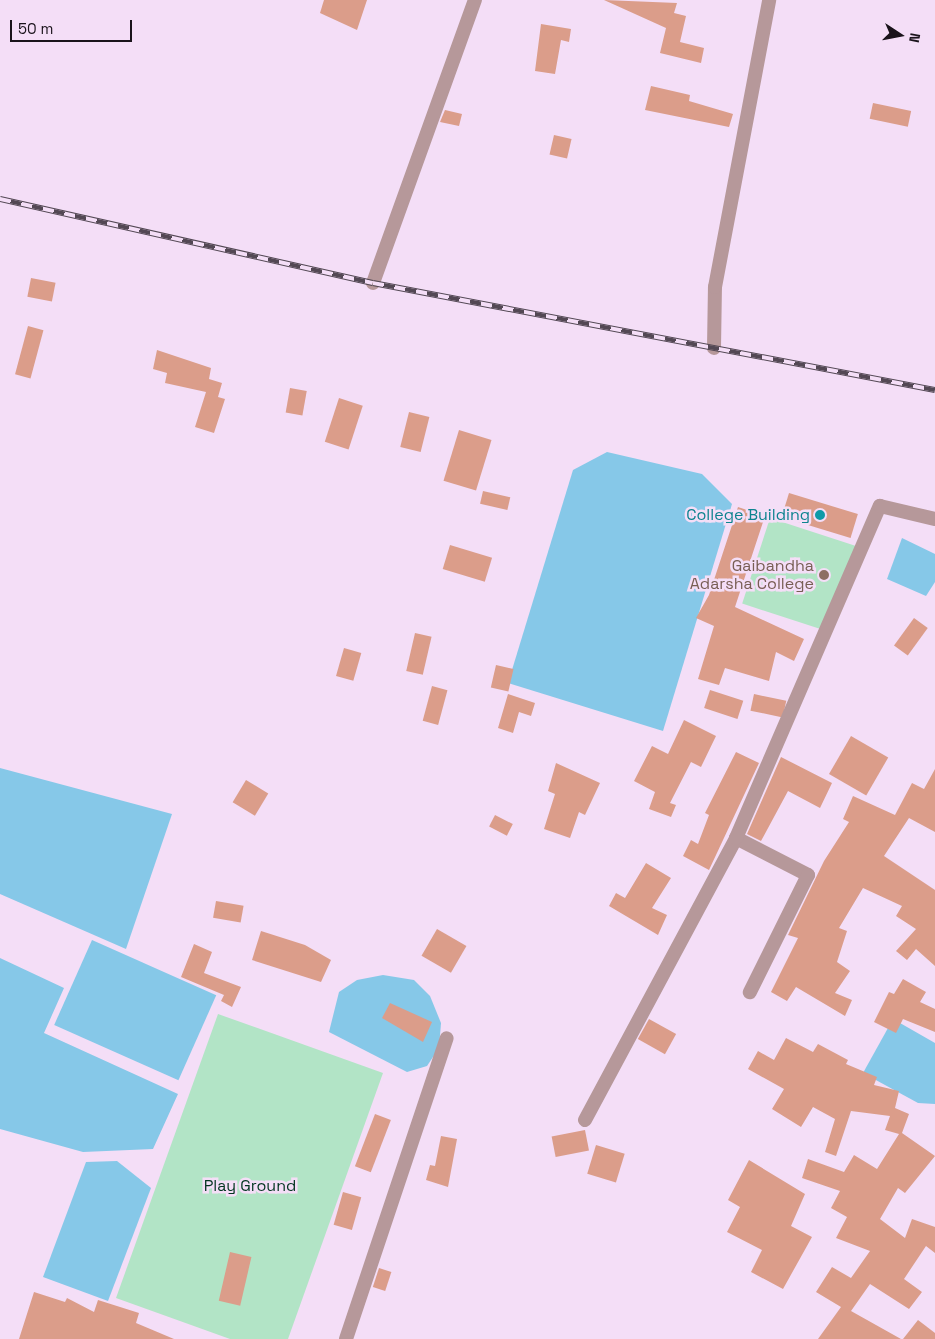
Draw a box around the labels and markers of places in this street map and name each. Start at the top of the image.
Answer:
place label: College Building [686,505,810,525]
marker: College Building [814,509,826,521]
place label: Gaibandha Adarsha College [690,556,814,594]
marker: Gaibandha Adarsha College [818,569,830,581]

